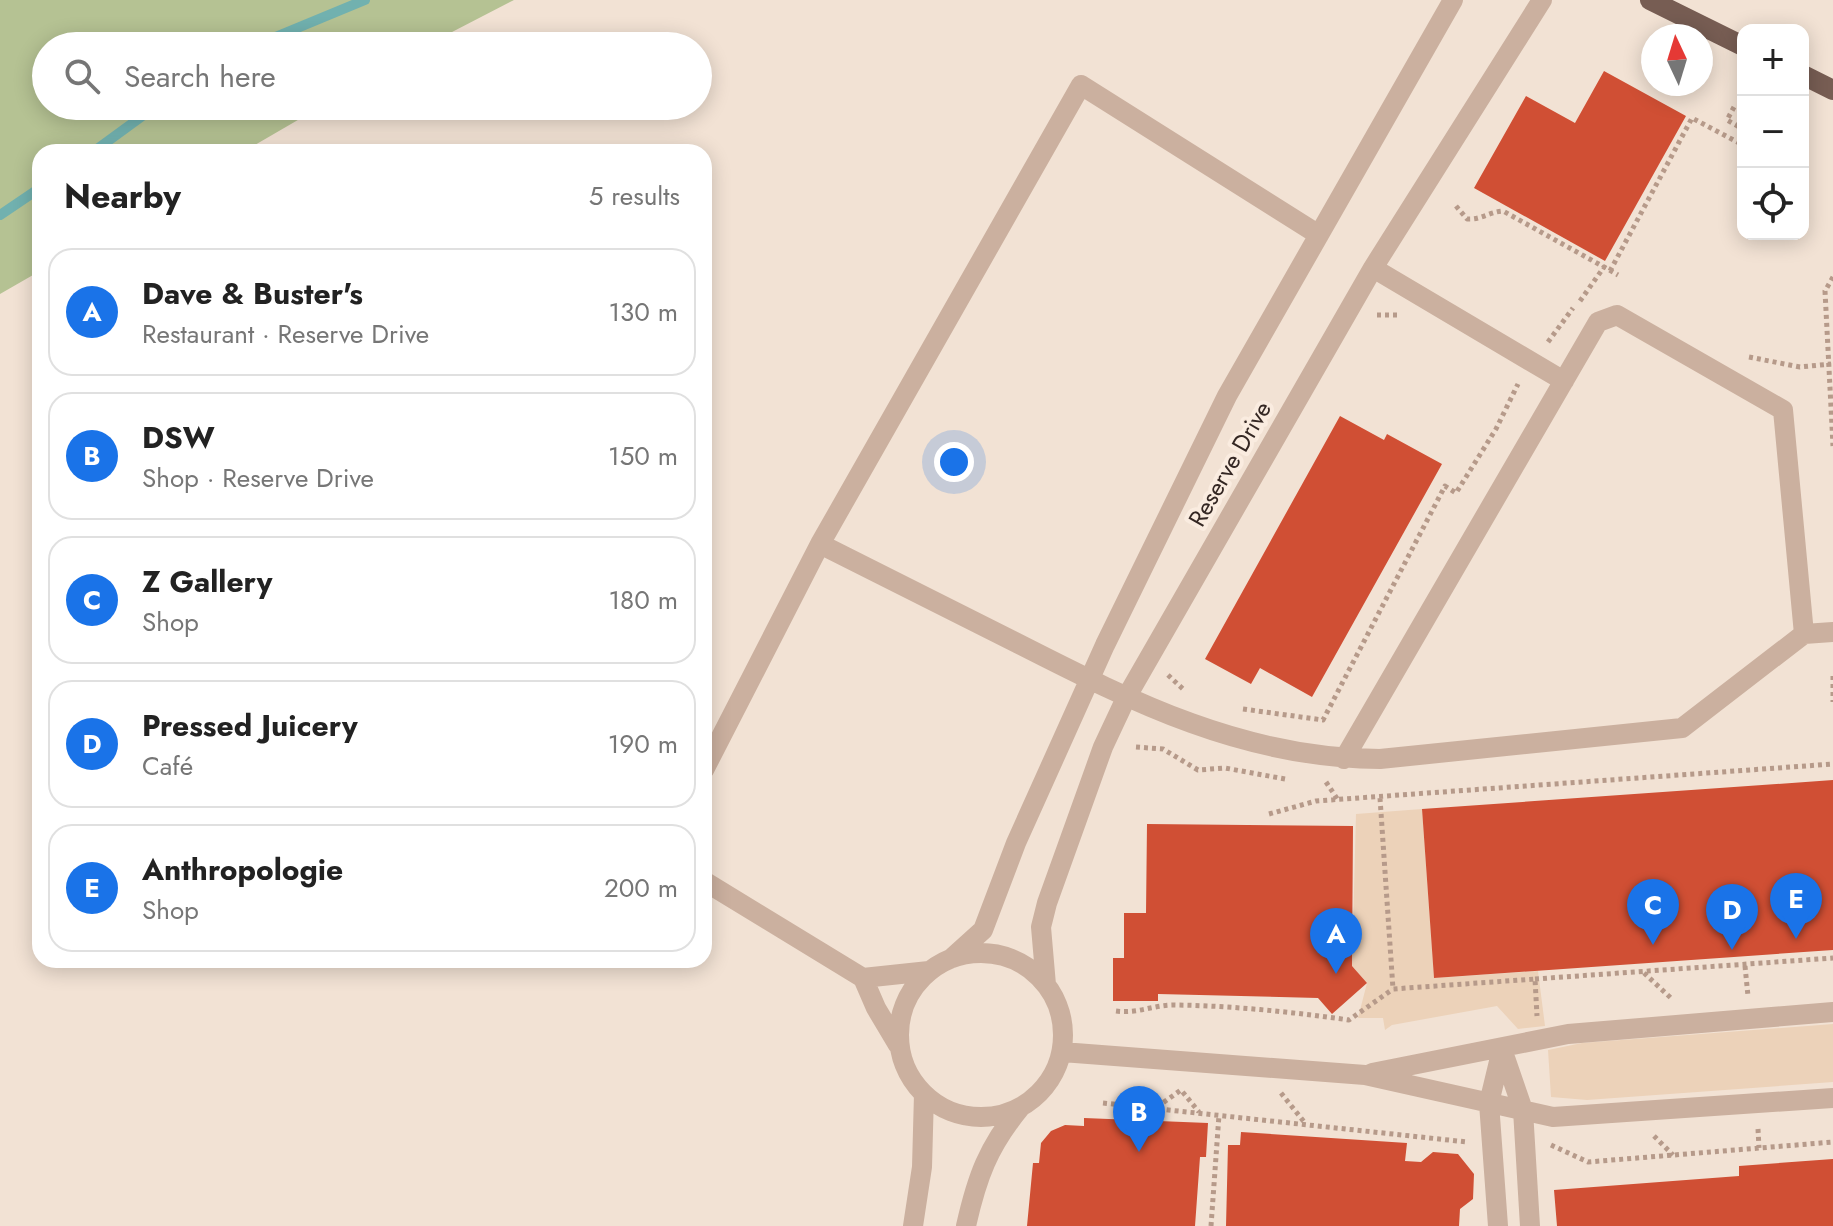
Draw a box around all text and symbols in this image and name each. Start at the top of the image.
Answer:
north arrow [1641,24,1713,96]
map controls [1737,24,1809,240]
button: + [1737,24,1809,96]
search box [32,32,712,120]
icon: search [60,54,104,98]
text: Search here [124,55,276,98]
button: − [1737,96,1809,168]
button: locate [1737,168,1809,240]
text: Nearby [64,172,181,221]
text: 5 results [589,177,680,215]
text: Dave & Buster's [142,272,363,315]
text: A [82,293,102,331]
text: 130 m [608,293,678,331]
text: Restaurant · Reserve Drive [142,315,429,353]
street label: Reserve Drive [1179,394,1280,533]
text: DSW [142,416,215,459]
text: B [83,437,101,475]
text: 150 m [608,437,678,475]
your location [934,442,974,482]
text: Shop · Reserve Drive [142,459,374,497]
text: Z Gallery [142,560,272,603]
text: C [83,581,101,619]
text: 180 m [608,581,678,619]
text: Shop [142,603,199,641]
text: Pressed Juicery [142,704,358,747]
text: D [82,725,102,763]
text: 190 m [608,725,678,763]
text: Café [142,747,193,785]
text: Anthropologie [142,848,343,891]
text: E [84,869,100,907]
text: 200 m [604,869,678,907]
pin: E [1770,873,1822,939]
pin: C [1627,879,1679,945]
pin: D [1706,884,1758,950]
text: Shop [142,891,199,929]
pin: A [1310,908,1362,974]
pin: B [1113,1086,1165,1152]

